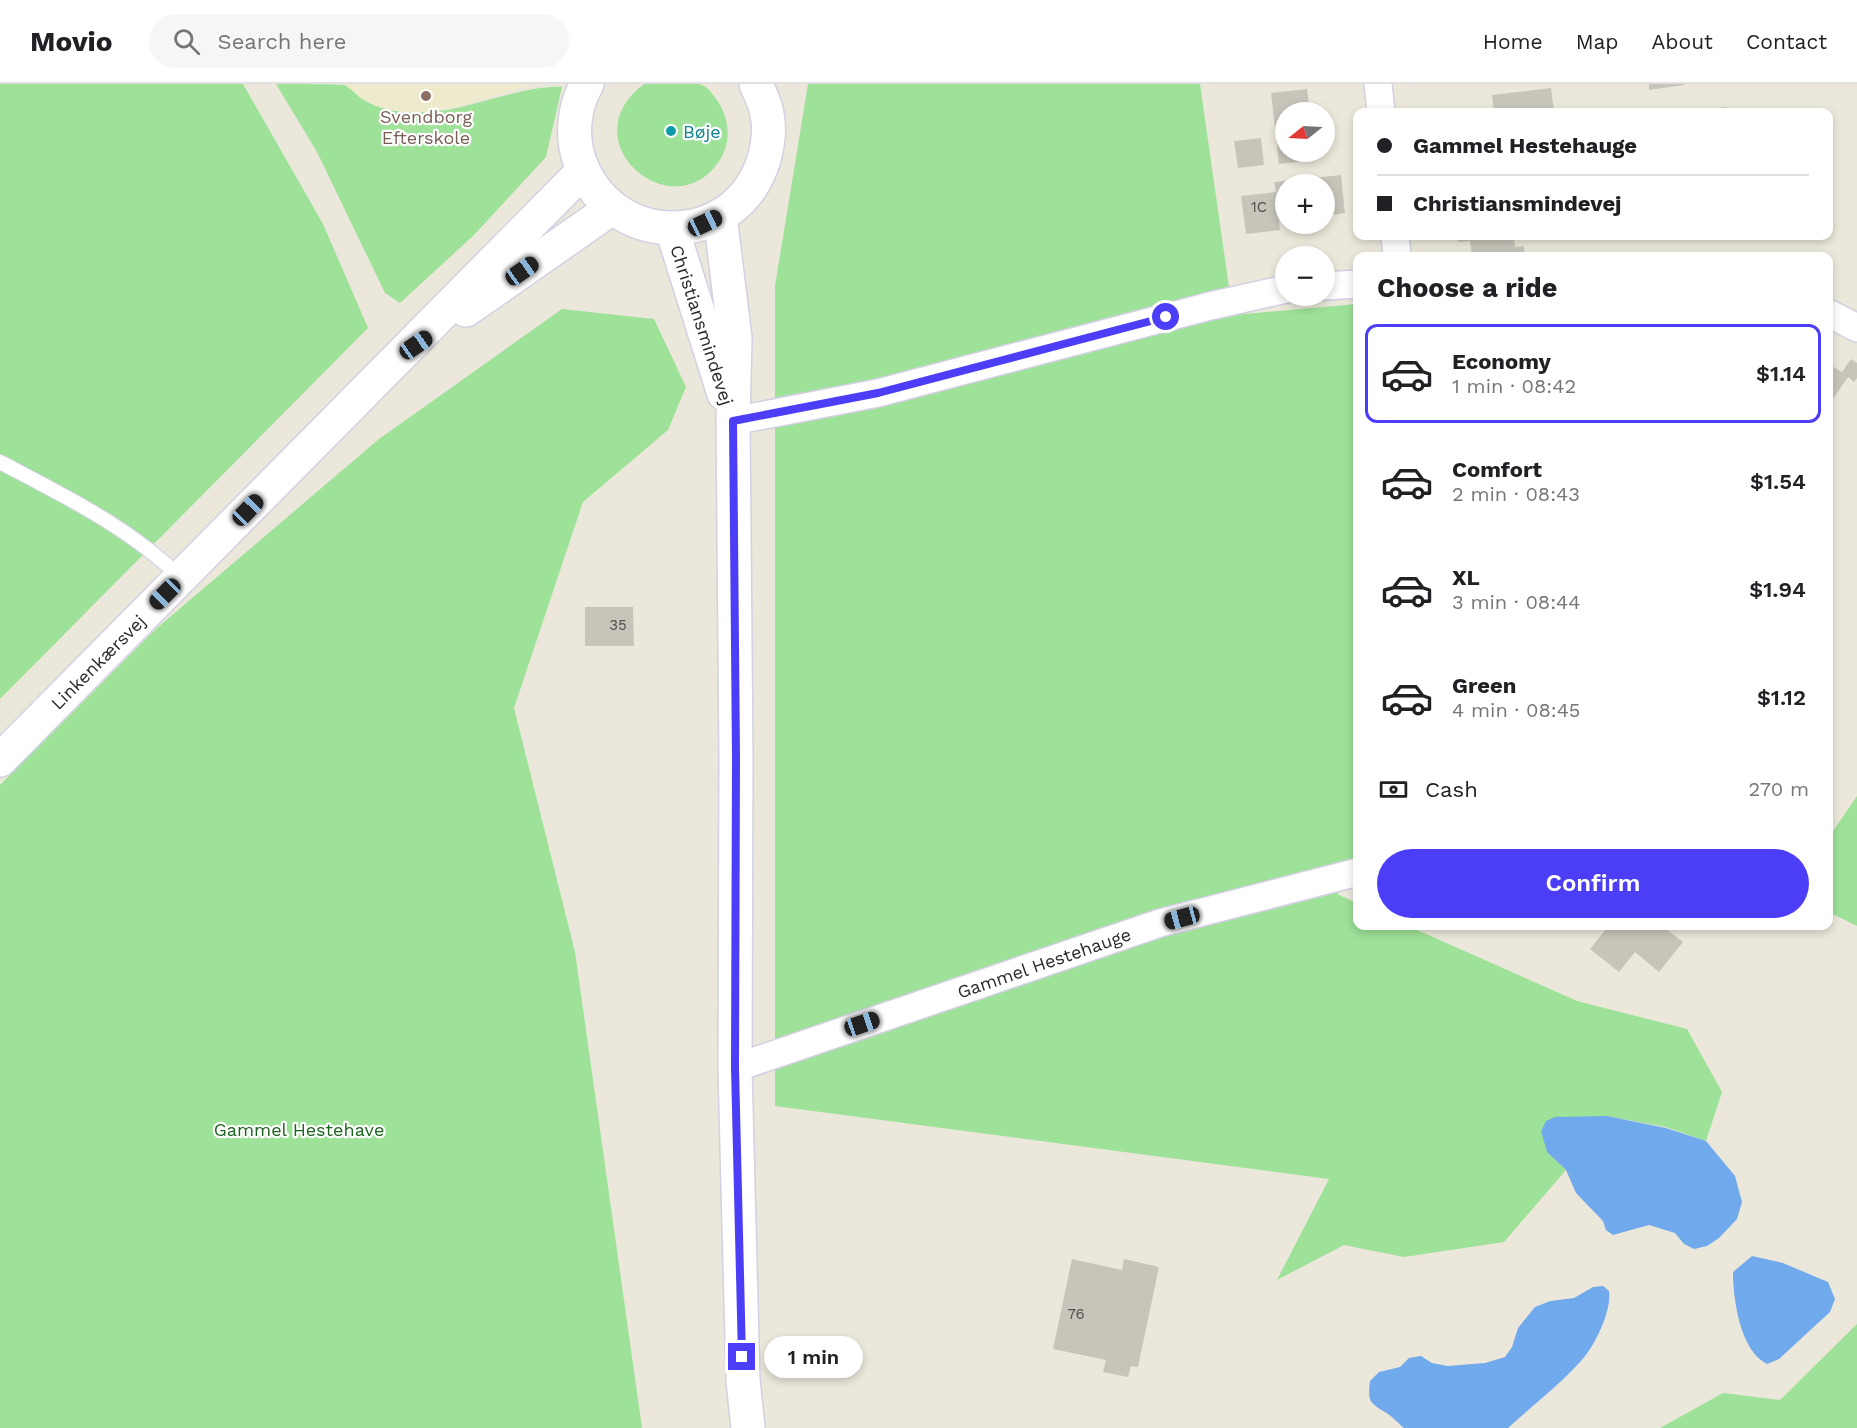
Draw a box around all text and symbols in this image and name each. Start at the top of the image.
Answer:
search box [149,14,569,68]
text: Movio [30,25,113,58]
icon: search [170,25,203,58]
text: Search here [218,29,347,54]
text: Home [1483,29,1543,54]
text: Map [1576,29,1619,54]
text: About [1652,29,1713,54]
text: Contact [1746,29,1827,54]
marker: Svendborg Efterskole [419,89,433,103]
north arrow [1275,102,1335,162]
map controls [1275,102,1335,306]
place label: Svendborg Efterskole [380,106,472,148]
place label: Bøje [683,121,721,142]
marker: Bøje [664,124,678,138]
text: Gammel Hestehauge [1413,133,1637,158]
button: + [1275,174,1335,234]
text: Christiansmindevej [1413,191,1621,216]
house number: 1C [1251,198,1267,216]
car [685,207,725,239]
street label: Christiansmindevej [666,242,738,408]
button: − [1275,246,1335,306]
car [502,253,542,289]
text: Choose a ride [1377,272,1557,304]
route start [1152,303,1179,330]
car [396,327,436,363]
icon: car [1380,347,1434,401]
text: Economy [1452,349,1551,374]
text: $1.14 [1756,361,1806,386]
text: 1 min · 08:42 [1452,374,1576,398]
icon: car [1380,455,1434,509]
text: Comfort [1452,457,1542,482]
text: $1.54 [1750,469,1806,494]
text: 2 min · 08:43 [1452,482,1580,506]
car [229,491,267,529]
icon: car [1380,563,1434,617]
text: XL [1452,565,1480,590]
car [146,575,184,613]
text: $1.94 [1749,577,1806,602]
text: 3 min · 08:44 [1452,590,1581,614]
street label: Linkenkærsvej [46,610,150,714]
house number: 35 [609,616,627,634]
icon: car [1380,671,1434,725]
text: Green [1452,673,1516,698]
text: $1.12 [1757,685,1806,710]
text: 4 min · 08:45 [1452,698,1581,722]
icon: cash [1377,773,1410,806]
text: Cash [1425,777,1478,802]
text: 270 m [1749,777,1809,801]
button: Confirm [1377,849,1809,918]
car [1162,905,1202,931]
street label: Gammel Hestehauge [954,923,1134,1003]
car [842,1010,882,1038]
park label: Gammel Hestehave [214,1119,384,1140]
house number: 76 [1067,1305,1085,1323]
callout: 1 min [763,1336,862,1378]
route end [728,1343,755,1370]
text: 1 min [788,1345,839,1369]

